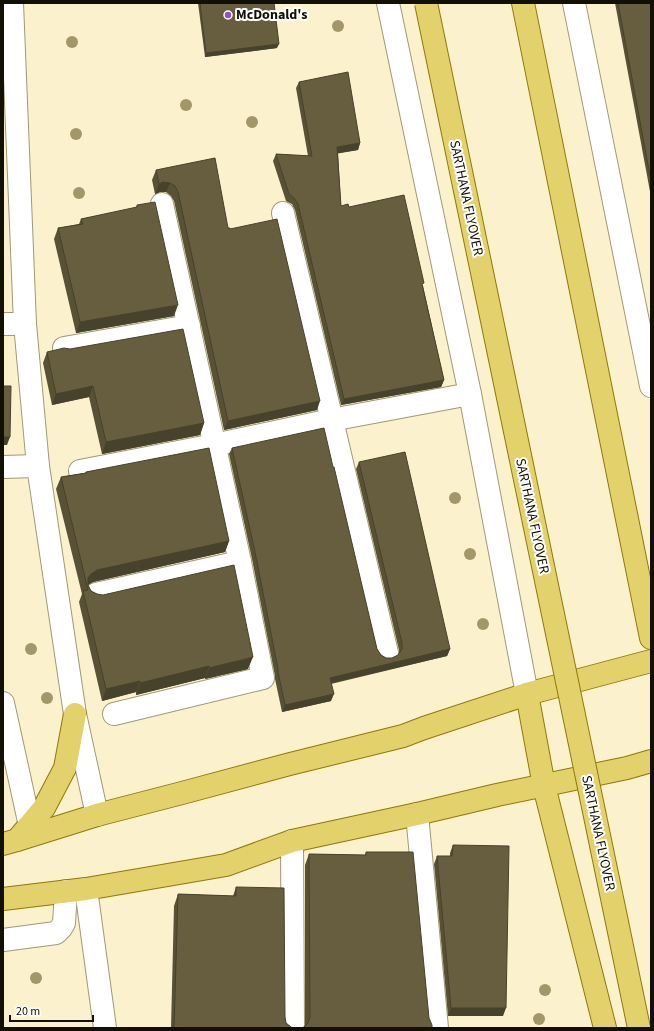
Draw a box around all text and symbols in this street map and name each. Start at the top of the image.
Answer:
place label: McDonald's [236,5,307,25]
marker: McDonald's [223,10,233,20]
street label: SARTHANA FLYOVER [444,139,488,258]
street label: SARTHANA FLYOVER [510,457,554,576]
street label: SARTHANA FLYOVER [576,774,620,893]
scale bar [10,997,93,1023]
text: 20 m [16,1003,40,1020]

